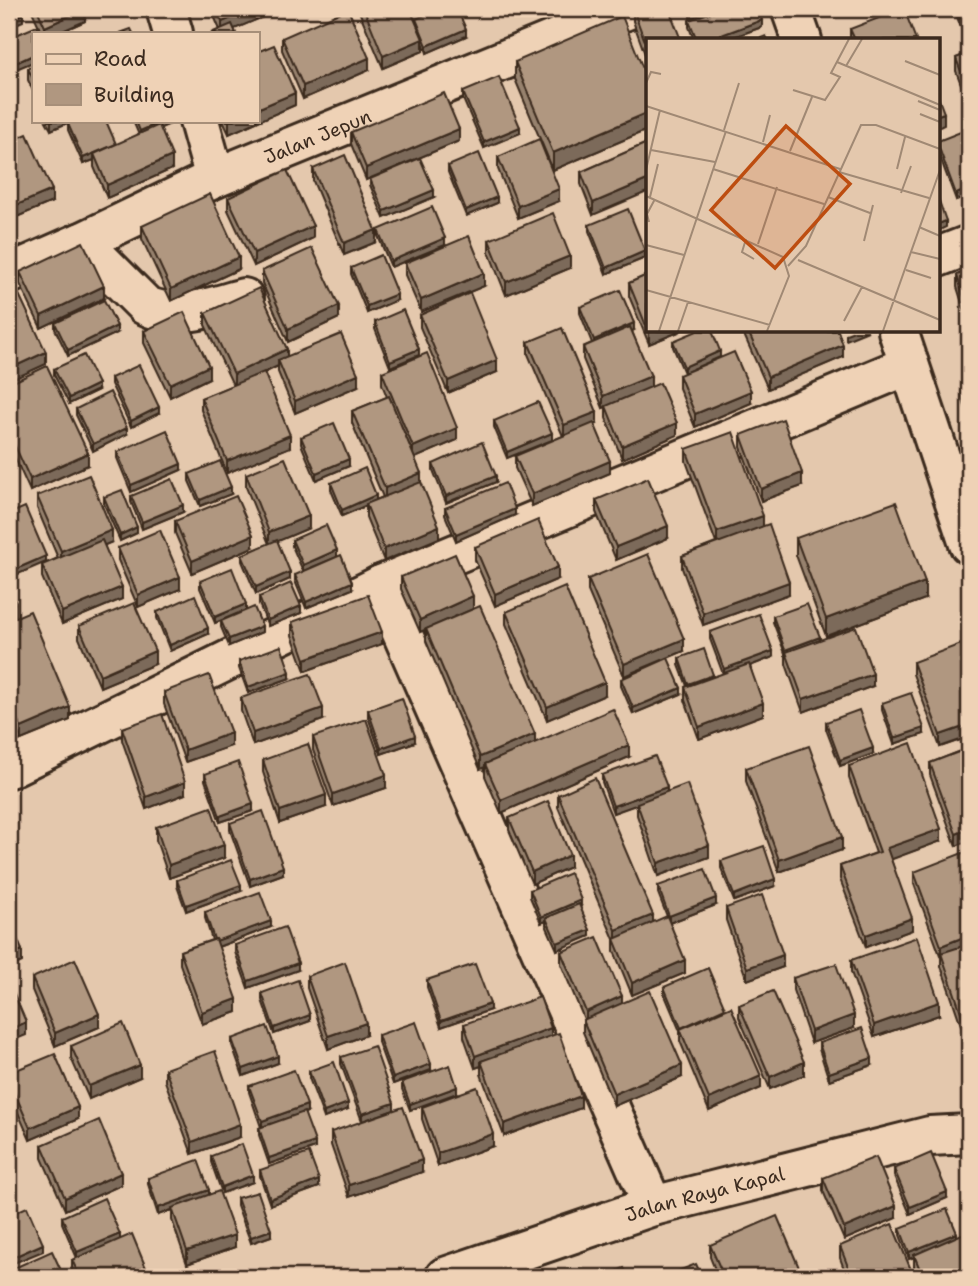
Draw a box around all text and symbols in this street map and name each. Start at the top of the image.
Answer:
legend [32,32,259,122]
inset map [646,38,940,332]
text: Road [94,45,147,73]
text: Building [94,81,174,109]
street label: Jalan Jepun [260,103,375,169]
street label: Jalan Raya Kapal [622,1161,787,1227]

